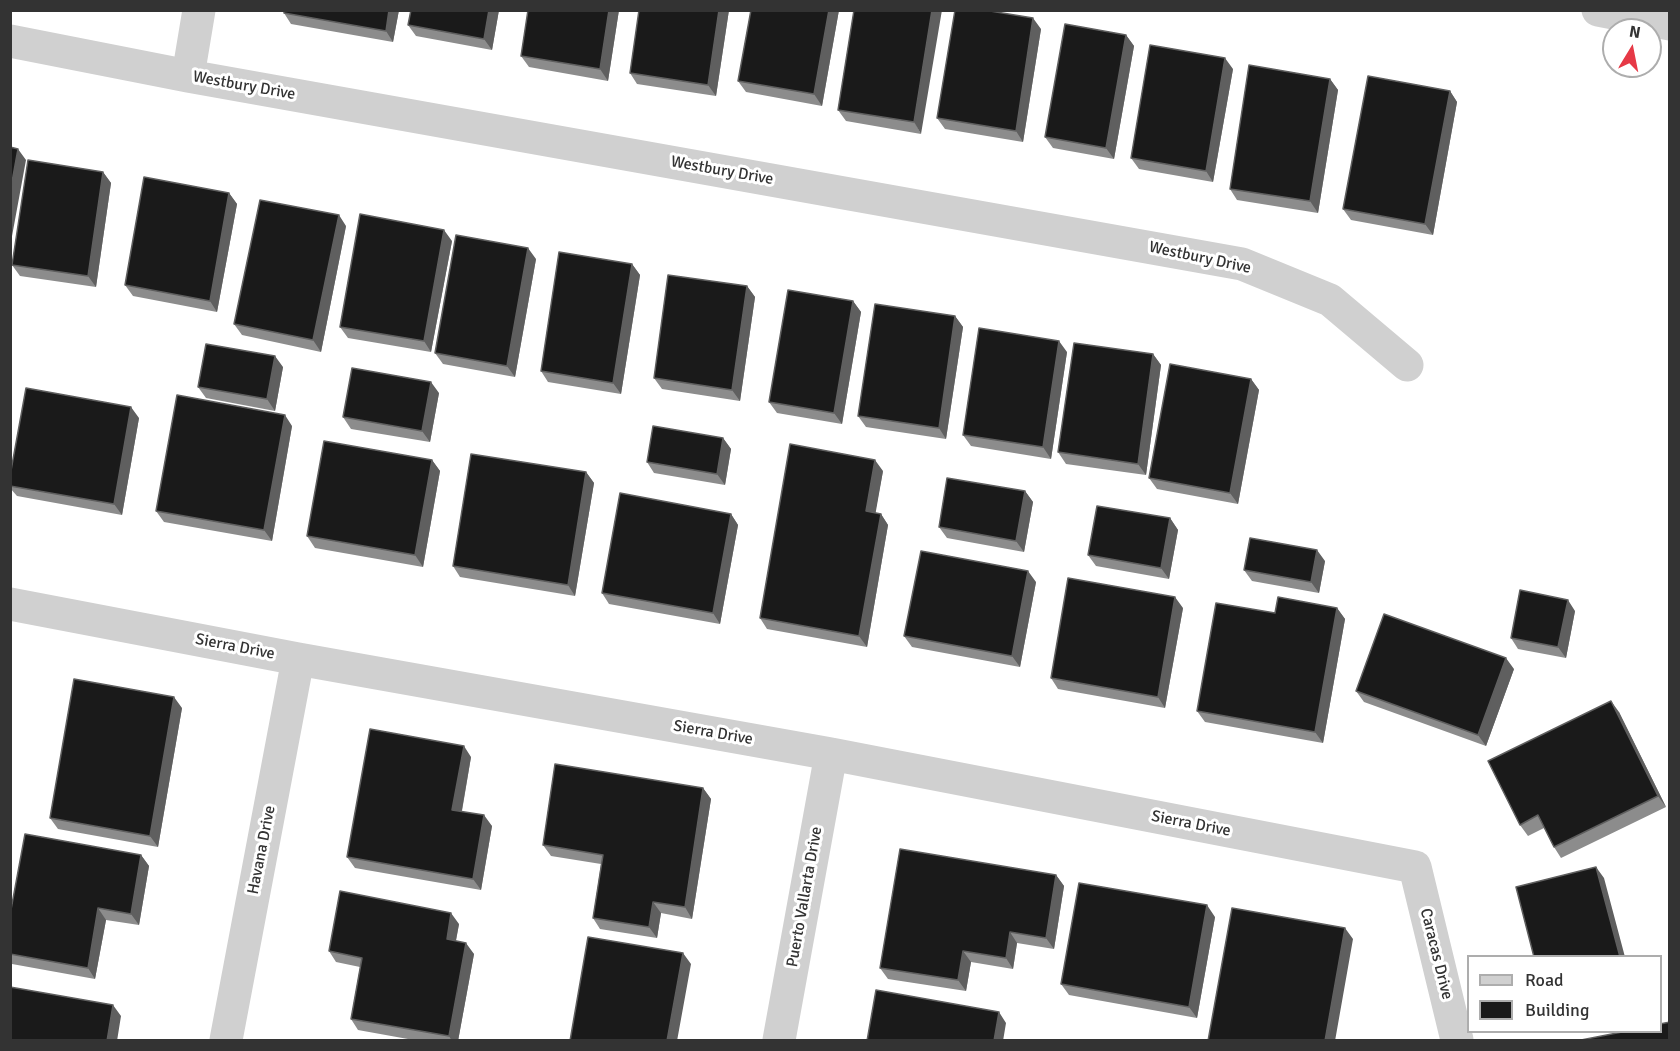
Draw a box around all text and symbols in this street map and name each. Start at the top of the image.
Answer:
north arrow [1602,18,1662,78]
text: N [1628,21,1642,43]
street label: Westbury Drive [191,68,297,104]
street label: Westbury Drive [669,153,775,189]
street label: Westbury Drive [1147,238,1253,278]
street label: Sierra Drive [194,630,276,664]
street label: Sierra Drive [672,717,754,749]
street label: Havana Drive [244,804,280,896]
street label: Sierra Drive [1150,807,1232,841]
street label: Puerto Vallarta Drive [783,825,827,969]
street label: Caracas Drive [1415,906,1457,1002]
legend [1467,955,1662,1033]
text: Road [1525,969,1564,991]
text: Building [1525,999,1589,1021]

